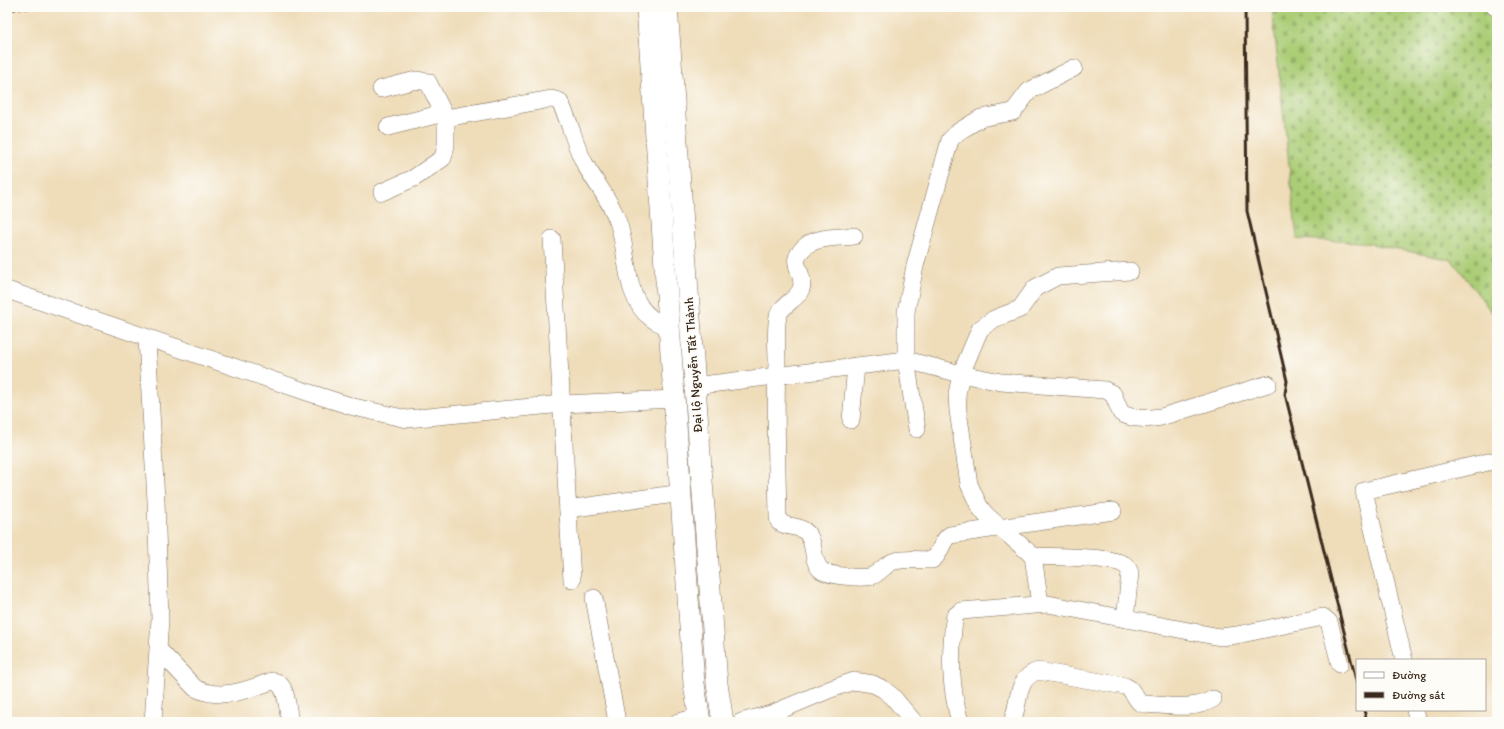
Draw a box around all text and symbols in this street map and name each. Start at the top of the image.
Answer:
street label: Đại lộ Nguyễn Tất Thành [681,297,705,433]
legend [1356,659,1486,711]
text: Đường [1392,668,1427,682]
text: Đường sắt [1392,688,1446,702]

